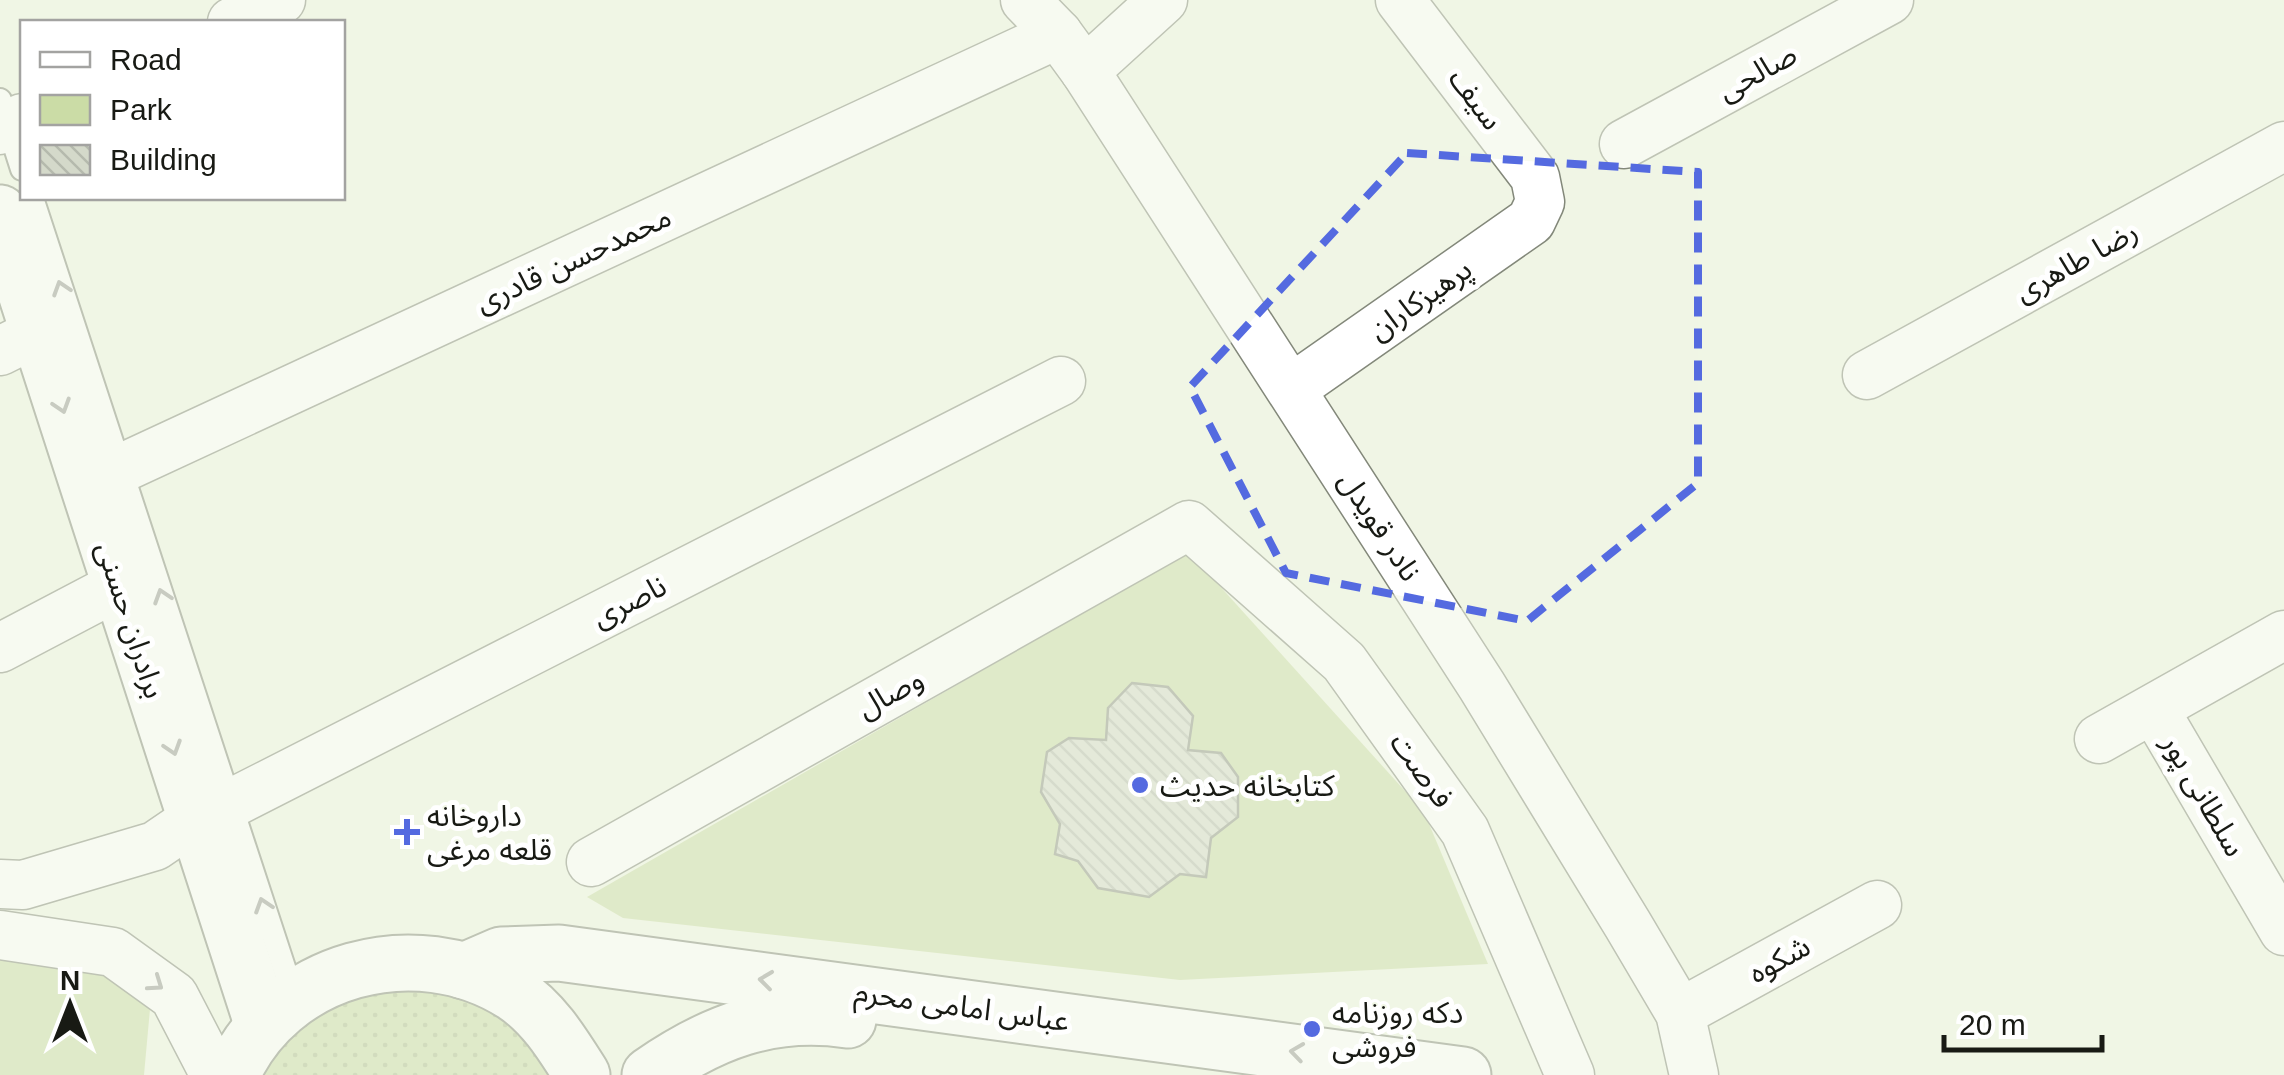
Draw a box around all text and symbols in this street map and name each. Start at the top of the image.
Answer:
legend [20,20,345,200]
street label: صالحی [1712,37,1803,108]
text: Road [110,43,182,76]
street label: سیف [1442,62,1510,136]
text: Park [110,93,173,126]
text: Building [110,143,217,176]
street label: محمدحسن قادری [470,199,676,320]
street label: رضا طاهری [2009,214,2144,309]
street label: پرهیزکاران [1362,252,1480,349]
one-way arrow [53,280,73,297]
one-way arrow [51,396,71,413]
street label: نادر قویدل [1331,465,1428,588]
street label: برادران حسنی [89,538,172,703]
street label: ناصری [587,568,672,634]
one-way arrow [154,589,174,606]
street label: وصال [851,662,930,726]
street label: فرصت [1383,726,1460,814]
street label: سلطانی پور [2153,727,2252,863]
one-way arrow [161,739,182,756]
place label: کتابخانه حدیث [1160,769,1335,802]
marker: کتابخانه حدیث [1129,774,1151,796]
place label: داروخانه قلعه مرغی [427,799,552,867]
marker: داروخانه قلعه مرغی [396,821,418,843]
one-way arrow [255,898,275,915]
street label: شکوه [1743,929,1816,990]
north arrow [20,955,120,1055]
text: N [60,965,80,996]
one-way arrow [758,971,775,992]
one-way arrow [145,972,163,989]
street label: عباس امامی محرم [852,975,1072,1043]
scale bar [1944,990,2102,1052]
place label: دکه روزنامه فروشی [1332,996,1463,1064]
text: 20 m [1959,1008,2026,1041]
marker: دکه روزنامه فروشی [1301,1018,1323,1040]
one-way arrow [1288,1042,1305,1063]

